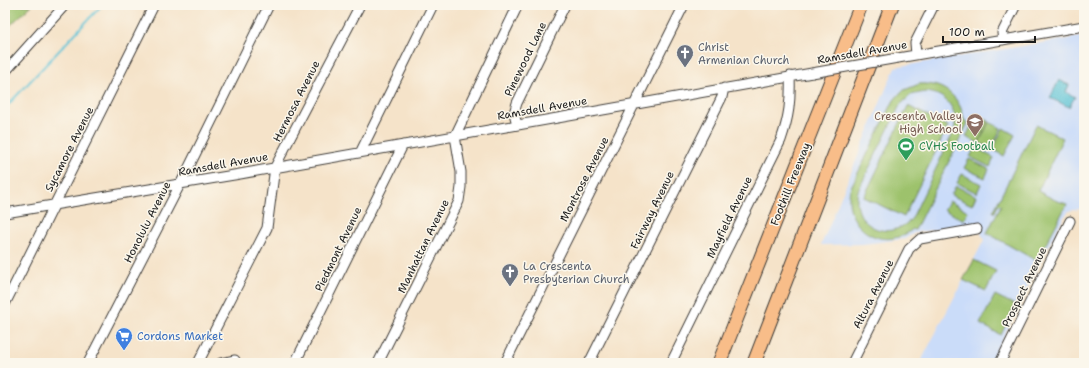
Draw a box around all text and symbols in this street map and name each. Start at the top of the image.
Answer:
scale bar [943,18,1035,44]
street label: Pinewood Lane [501,19,550,99]
text: 100 m [949,24,985,40]
street label: Ramsdell Avenue [816,37,908,68]
place label: Christ Armenian Church [698,40,790,68]
church icon: Christ Armenian Church [675,43,695,68]
street label: Hermosa Avenue [269,58,323,144]
street label: Ramsdell Avenue [496,93,588,124]
street label: Sycamore Avenue [42,104,97,194]
place label: Crescenta Valley High School [874,109,963,137]
school or university icon: Crescenta Valley High School [965,112,985,137]
street label: Montrose Avenue [557,134,612,224]
sports icon: CVHS Football [896,136,916,161]
place label: CVHS Football [919,139,995,154]
street label: Foothill Freeway [767,140,814,228]
street label: Ramsdell Avenue [177,149,269,180]
street label: Fairway Avenue [627,169,678,252]
street label: Mayfield Avenue [703,174,756,261]
street label: Honolulu Avenue [120,179,174,265]
street label: Manhattan Avenue [394,197,453,296]
street label: Piedmont Avenue [311,204,365,294]
street label: Prospect Avenue [999,245,1050,330]
street label: Altura Avenue [850,257,897,331]
place label: La Crescenta Presbyterian Church [523,259,630,287]
church icon: La Crescenta Presbyterian Church [500,262,520,287]
supermarket icon: Cordons Market [114,326,134,351]
place label: Cordons Market [137,329,223,344]

